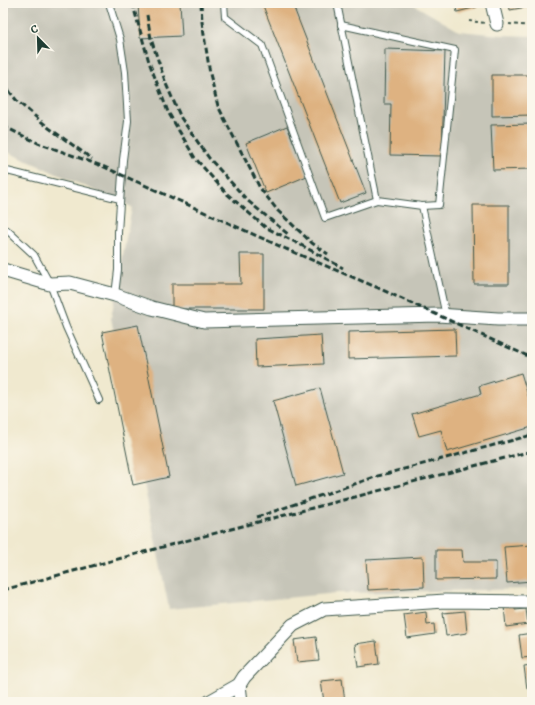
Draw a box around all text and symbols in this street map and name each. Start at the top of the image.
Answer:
north arrow [18,18,58,58]
text: С [28,21,41,37]

